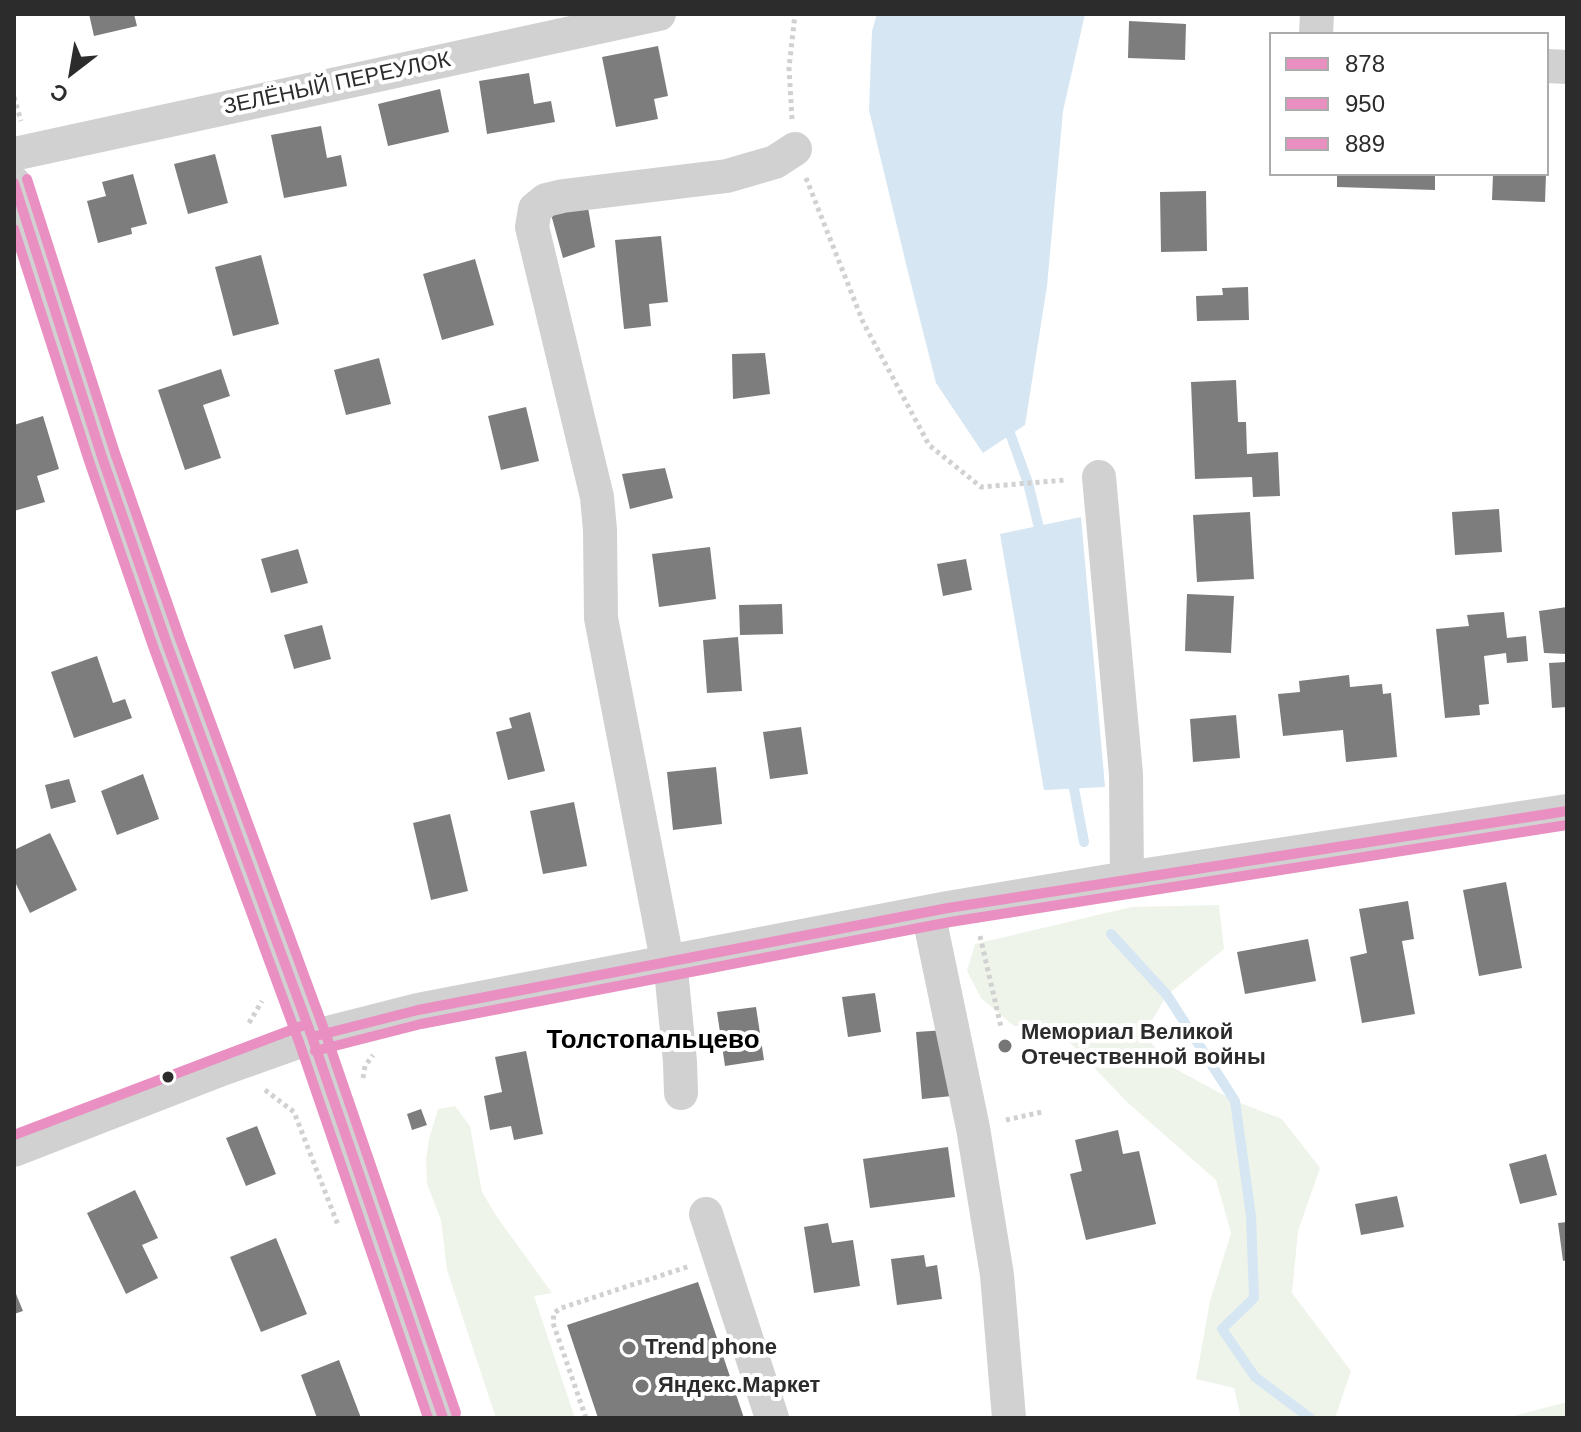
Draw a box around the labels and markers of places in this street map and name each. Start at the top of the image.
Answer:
place label: Мемориал Великой Отечественной войны [1021,1020,1266,1072]
marker: Мемориал Великой Отечественной войны [996,1037,1014,1055]
unlabelled marker [160,1069,176,1085]
place label: Trend phone [645,1335,777,1361]
marker: Trend phone [620,1339,638,1357]
place label: Яндекс.Маркет [658,1373,820,1399]
marker: Яндекс.Маркет [633,1377,651,1395]

